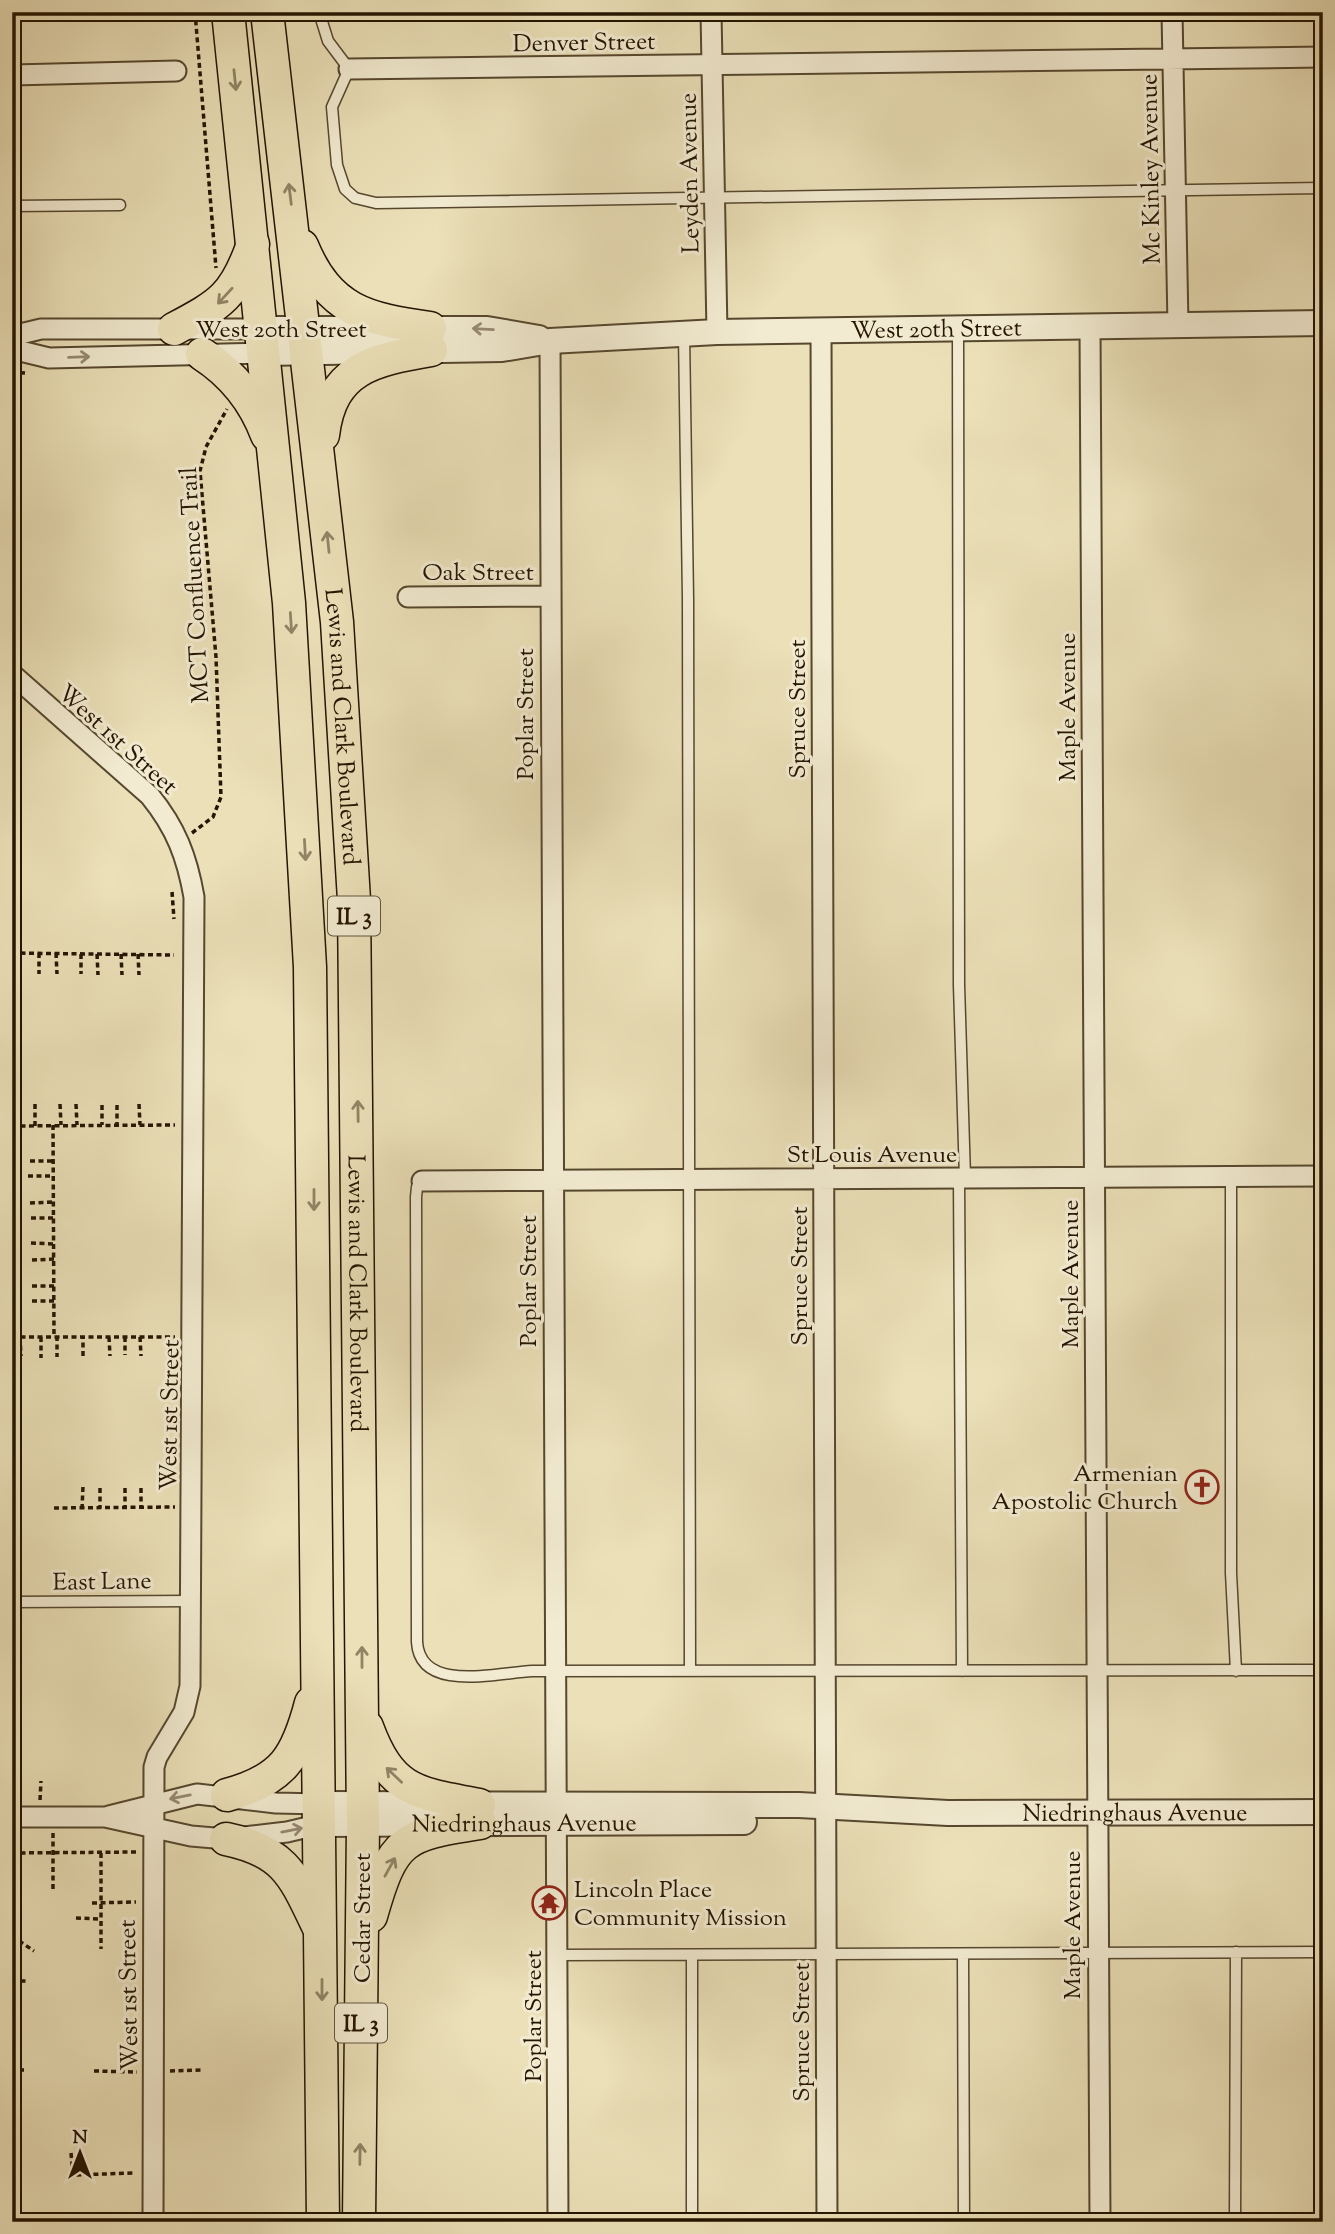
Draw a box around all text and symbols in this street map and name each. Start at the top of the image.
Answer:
street label: Denver Street [512,26,656,62]
one-way arrow [229,68,242,91]
street label: Mc Kinley Avenue [1133,73,1171,265]
street label: Leyden Avenue [673,92,709,254]
one-way arrow [283,183,296,206]
one-way arrow [217,287,233,305]
street label: West 20th Street [850,312,1022,349]
street label: West 20th Street [195,314,367,348]
one-way arrow [472,323,495,336]
one-way arrow [68,350,91,364]
street label: MCT Confluence Trail [173,466,219,704]
one-way arrow [322,531,335,554]
street label: Oak Street [422,557,534,591]
street label: Lewis and Clark Boulevard [314,587,367,867]
one-way arrow [284,611,297,634]
street label: Maple Avenue [1052,632,1086,782]
street label: Spruce Street [782,639,816,779]
street label: Poplar Street [510,648,544,780]
street label: West 1st Street [49,677,184,804]
one-way arrow [298,839,311,862]
road number: IL 3 [328,897,380,936]
one-way arrow [351,1100,364,1123]
street label: St Louis Avenue [787,1139,957,1173]
street label: Lewis and Clark Boulevard [337,1155,374,1433]
one-way arrow [307,1188,321,1211]
street label: Maple Avenue [1055,1199,1089,1349]
street label: Spruce Street [784,1206,818,1346]
street label: Poplar Street [513,1215,547,1347]
street label: West 1st Street [153,1339,189,1491]
place label: Armenian Apostolic Church [991,1458,1178,1520]
church icon: Armenian Apostolic Church [1183,1468,1221,1506]
street label: East Lane [52,1565,152,1601]
one-way arrow [355,1646,369,1669]
one-way arrow [385,1766,402,1783]
one-way arrow [169,1791,192,1804]
street label: Niedringhaus Avenue [1022,1797,1247,1832]
street label: Niedringhaus Avenue [411,1808,637,1843]
one-way arrow [280,1823,303,1837]
street label: Maple Avenue [1057,1850,1091,2000]
street label: Cedar Street [347,1853,381,1983]
one-way arrow [383,1857,397,1877]
place label: Lincoln Place Community Mission [574,1874,787,1936]
temple icon: Lincoln Place Community Mission [530,1884,568,1922]
street label: West 1st Street [112,1919,148,2071]
street label: Poplar Street [518,1950,552,2082]
street label: Spruce Street [786,1962,820,2102]
one-way arrow [315,1979,329,2002]
road number: IL 3 [335,2004,387,2042]
north arrow [46,2118,116,2188]
text: N [72,2125,88,2152]
one-way arrow [353,2142,367,2165]

